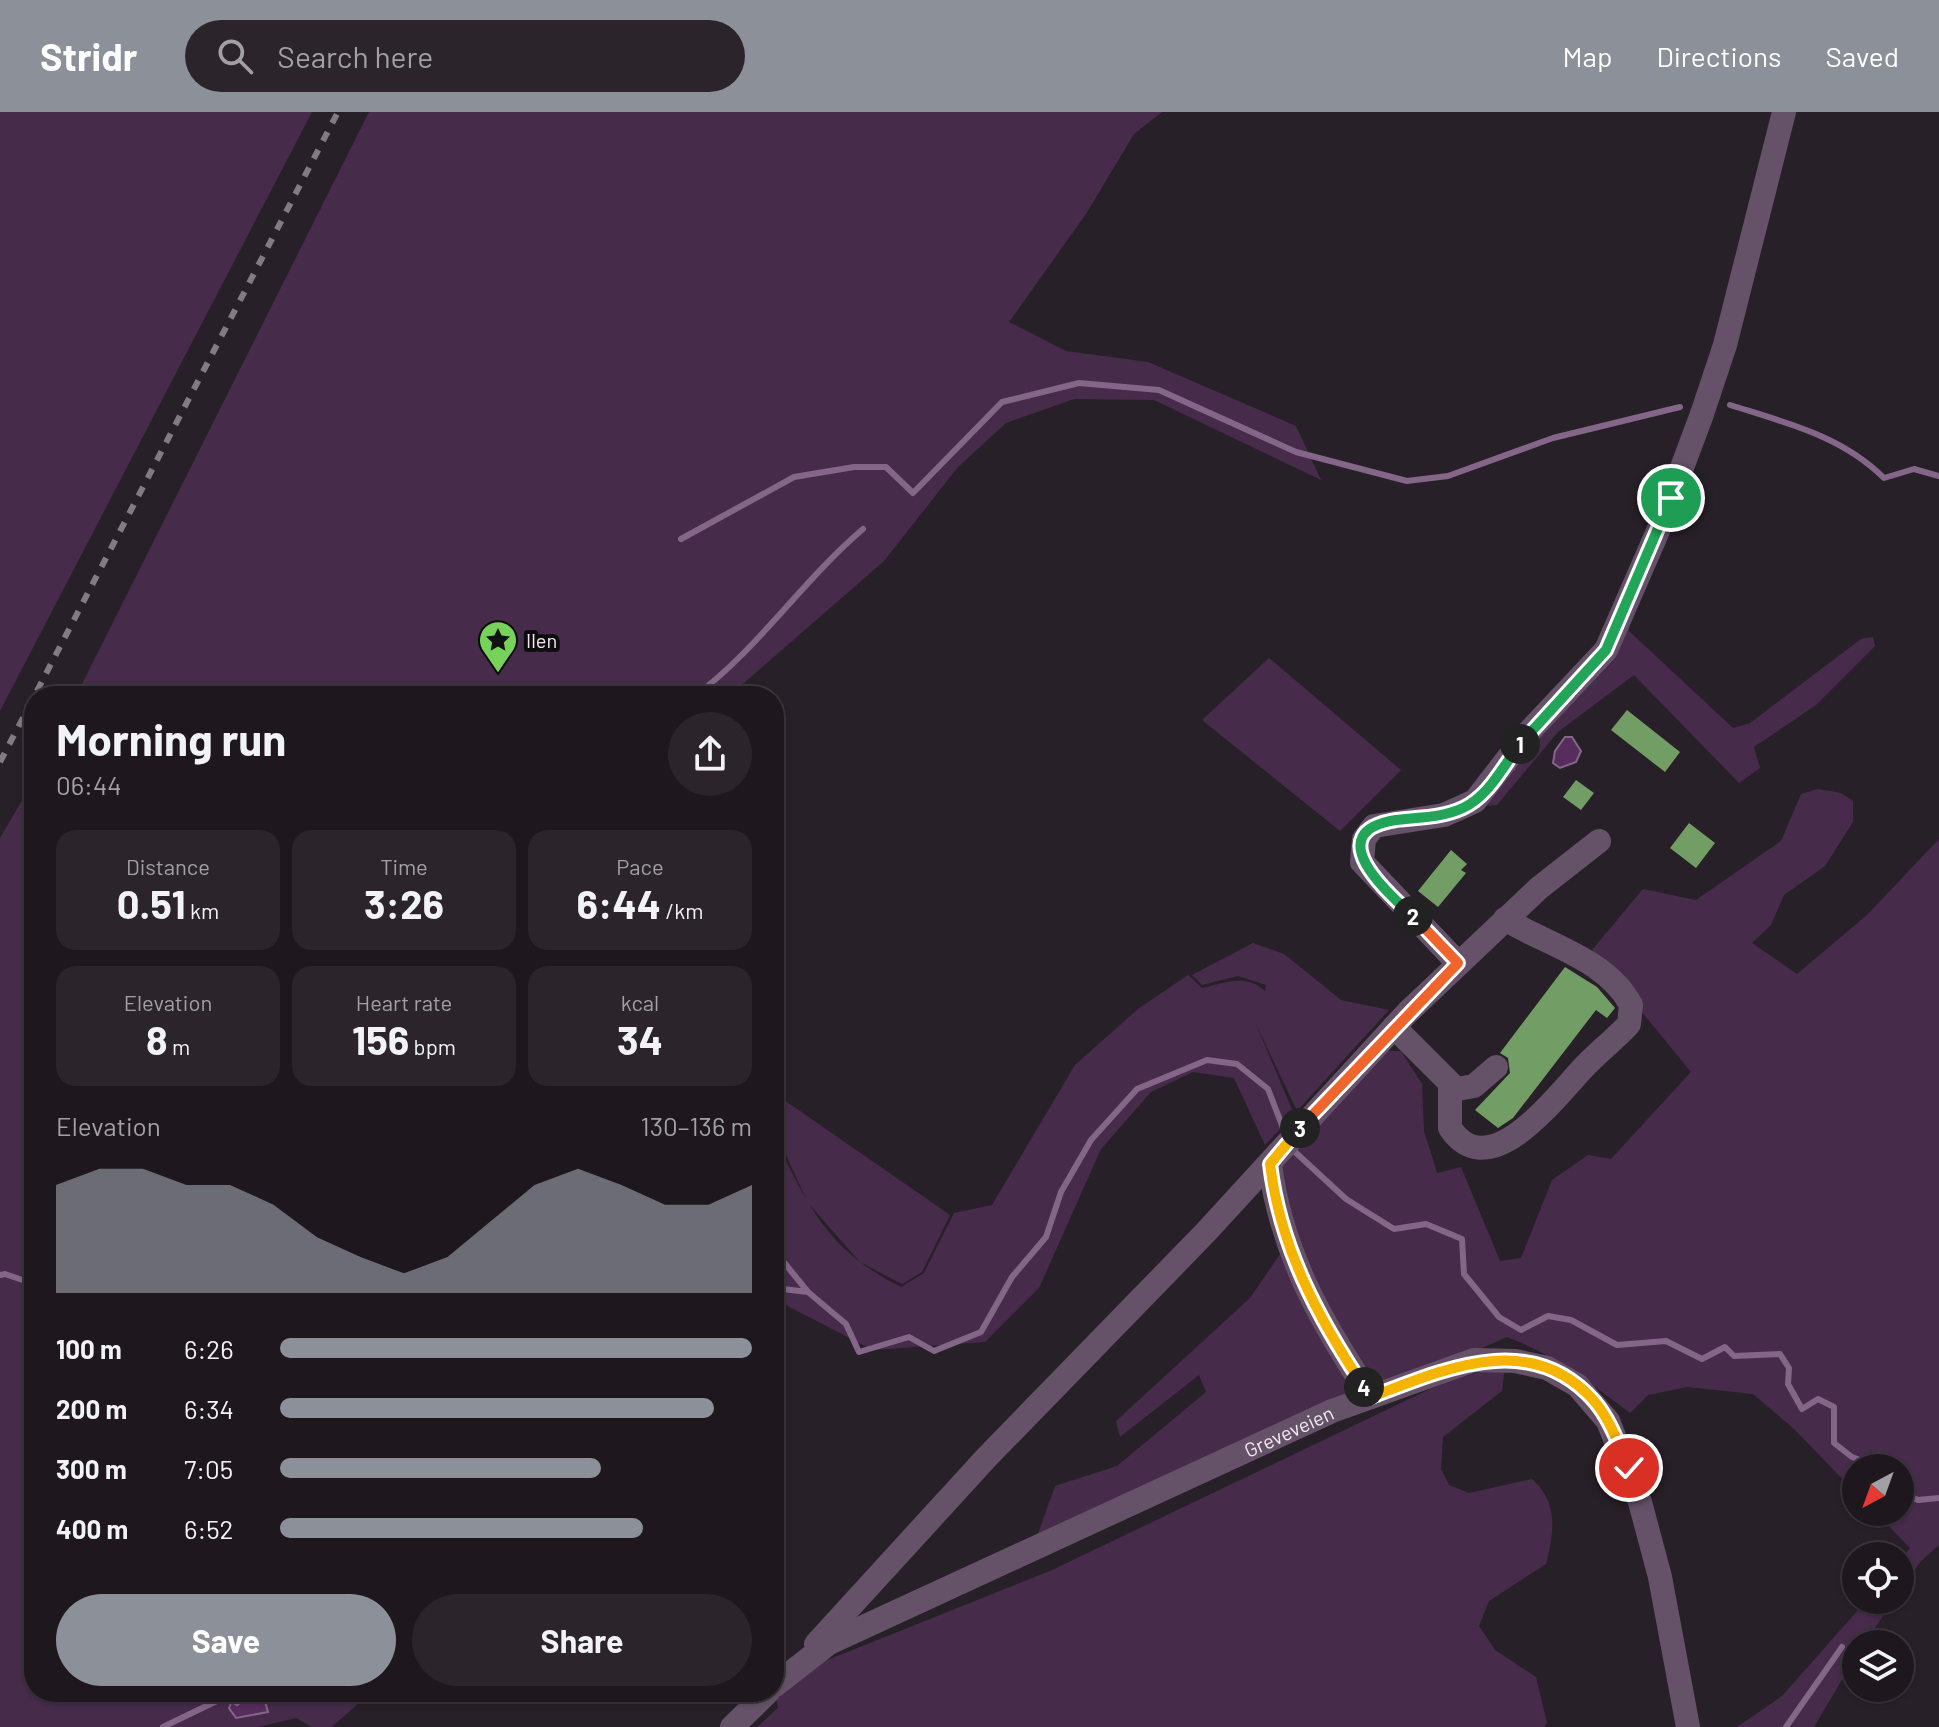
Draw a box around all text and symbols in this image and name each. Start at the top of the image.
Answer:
search box [185,20,745,92]
text: Stridr [40,33,137,79]
icon: search [213,34,257,78]
text: Search here [277,38,433,74]
text: Map [1563,39,1612,73]
text: Directions [1656,39,1782,73]
text: Saved [1826,39,1899,73]
pin [1637,464,1705,532]
icon: arrive [1649,476,1693,520]
place icon: Ilen [477,619,519,674]
place label: Ilen [526,628,557,652]
text: Morning run [56,712,286,765]
button: share [668,712,752,796]
pin: 1 [1500,724,1540,764]
text: 1 [1516,731,1524,757]
text: 06:44 [56,769,122,800]
text: Distance [126,853,210,879]
text: Time [380,853,428,879]
text: Pace [616,853,664,879]
text: 0.51 [117,879,186,927]
text: 3:26 [364,879,444,927]
text: 6:44 [577,879,661,927]
pin: 2 [1393,896,1433,936]
text: km [186,897,219,923]
text: /km [661,897,703,923]
text: 2 [1407,903,1419,929]
text: Elevation [124,989,212,1015]
text: Heart rate [356,989,452,1015]
text: kcal [621,989,659,1015]
text: 8 [146,1015,168,1063]
text: 156 [352,1015,409,1063]
text: 34 [617,1015,663,1063]
text: m [168,1033,190,1059]
text: bpm [409,1033,456,1059]
pin: 3 [1280,1108,1320,1148]
text: Elevation [56,1110,161,1141]
text: 130–136 m [641,1110,752,1141]
text: 3 [1294,1115,1306,1141]
text: 100 m [56,1333,122,1364]
text: 6:26 [184,1333,234,1364]
pin: 4 [1344,1367,1384,1407]
text: 4 [1357,1374,1371,1400]
text: 200 m [56,1393,127,1424]
text: 6:34 [184,1393,234,1424]
street label: Greveveien [1240,1400,1337,1462]
pin [1595,1434,1663,1502]
icon: check [1607,1446,1651,1490]
text: 300 m [56,1453,127,1484]
text: 7:05 [184,1453,233,1484]
north arrow [1842,1454,1914,1526]
map controls [1842,1454,1914,1702]
text: 400 m [56,1513,128,1544]
text: 6:52 [184,1513,234,1544]
button: locate [1842,1542,1914,1614]
button: Save [56,1594,396,1686]
button: Share [412,1594,752,1686]
button: layers [1842,1630,1914,1702]

